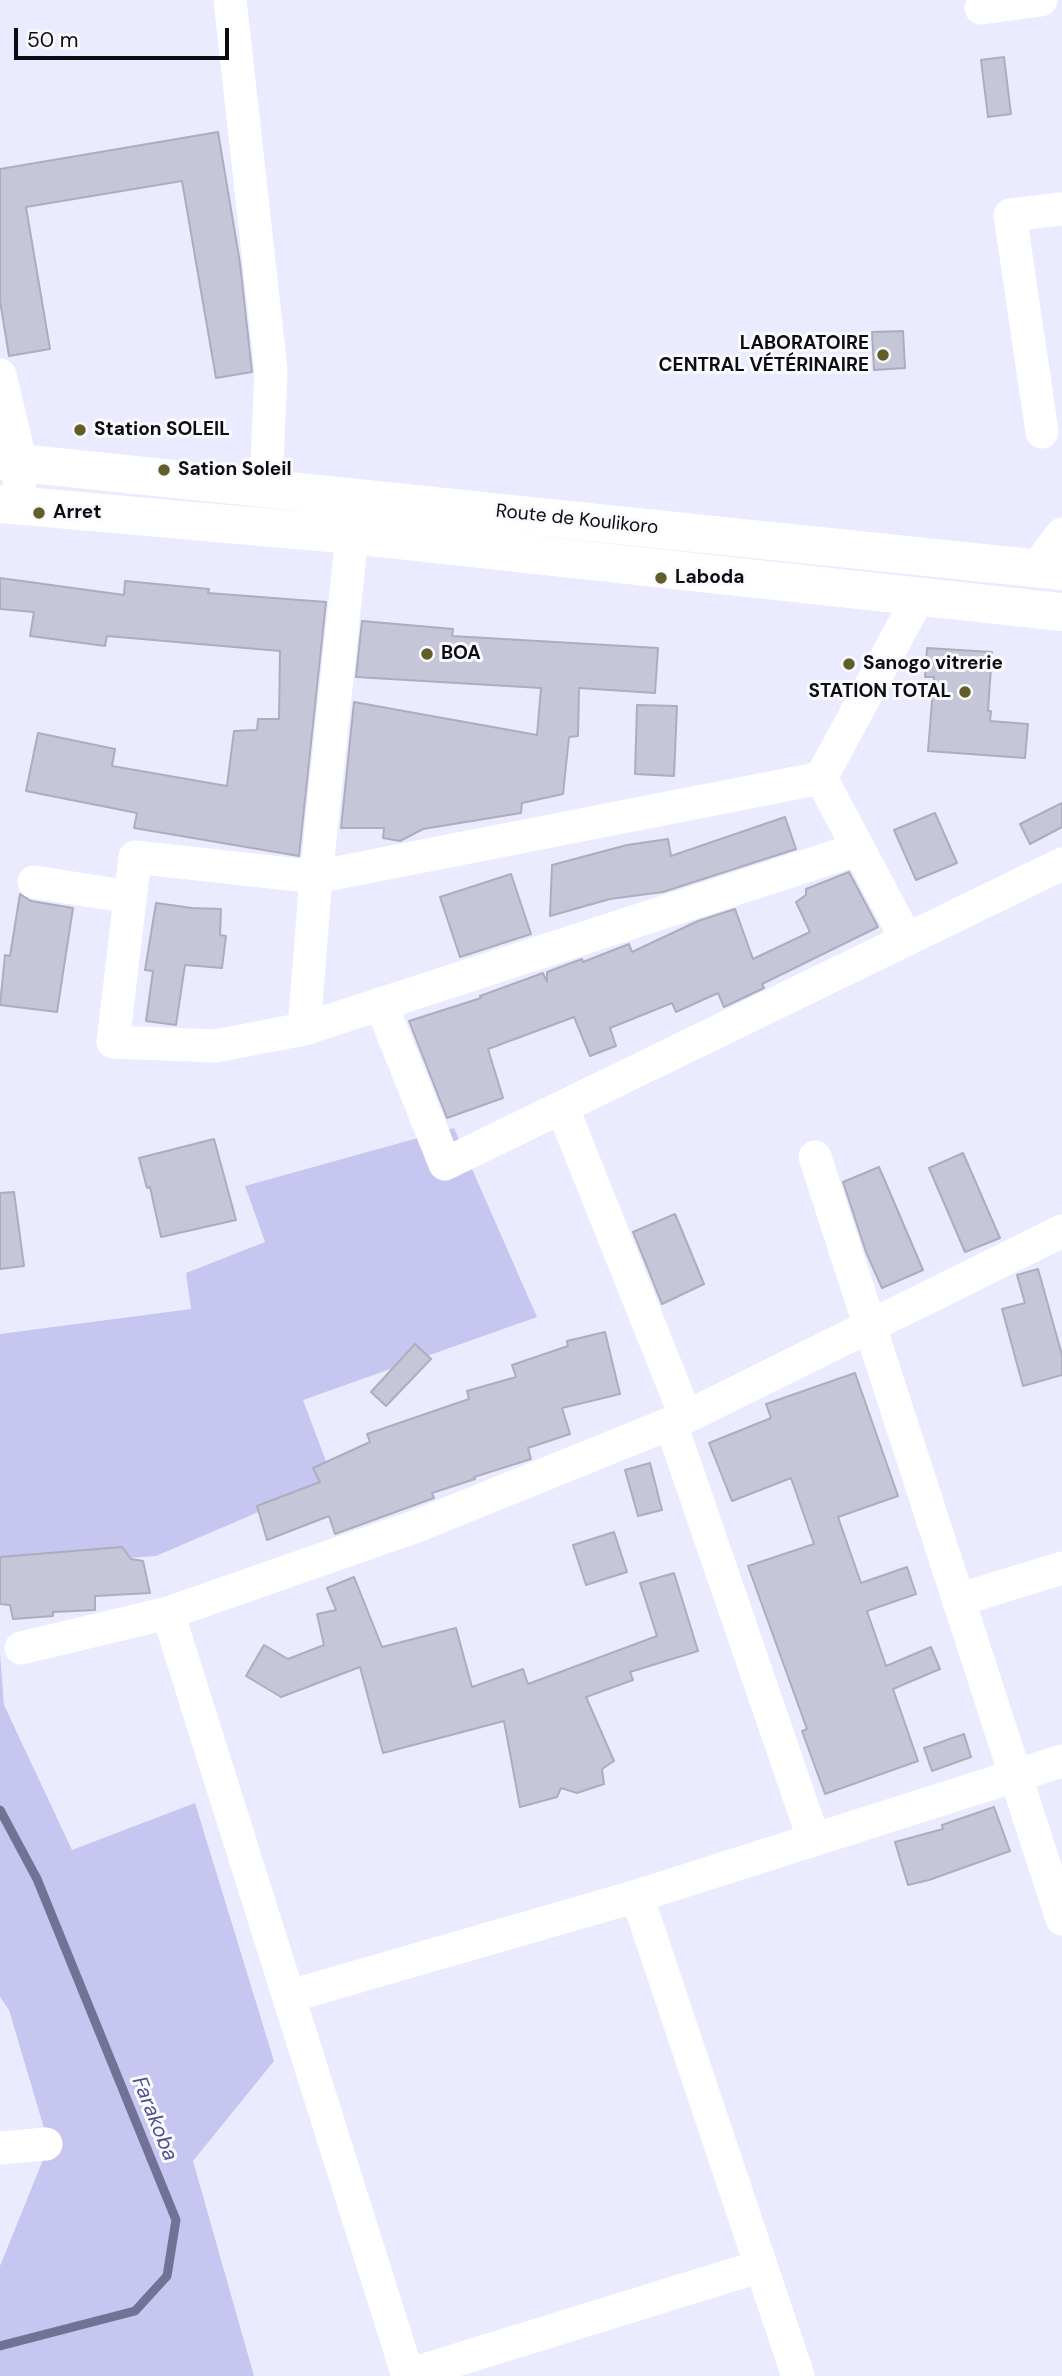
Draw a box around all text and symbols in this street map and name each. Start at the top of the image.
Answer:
scale bar [18,14,233,58]
text: 50 m [27,26,78,54]
place label: LABORATOIRE CENTRAL VÉTÉRINAIRE [659,333,869,377]
marker: LABORATOIRE CENTRAL VÉTÉRINAIRE [875,347,891,363]
place label: Station SOLEIL [94,419,230,441]
marker: Station SOLEIL [72,422,88,438]
place label: Sation Soleil [178,459,292,481]
marker: Sation Soleil [156,462,172,478]
street label: Route de Koulikoro [495,500,659,540]
place label: Arret [53,502,101,524]
marker: Arret [31,505,47,521]
place label: Laboda [675,567,744,589]
marker: Laboda [653,570,669,586]
place label: BOA [441,643,481,665]
marker: BOA [419,646,435,662]
place label: Sanogo vitrerie [863,653,1003,675]
marker: Sanogo vitrerie [841,656,857,672]
place label: STATION TOTAL [809,681,951,703]
marker: STATION TOTAL [957,684,973,700]
water label: Farakoba [126,2073,182,2165]

